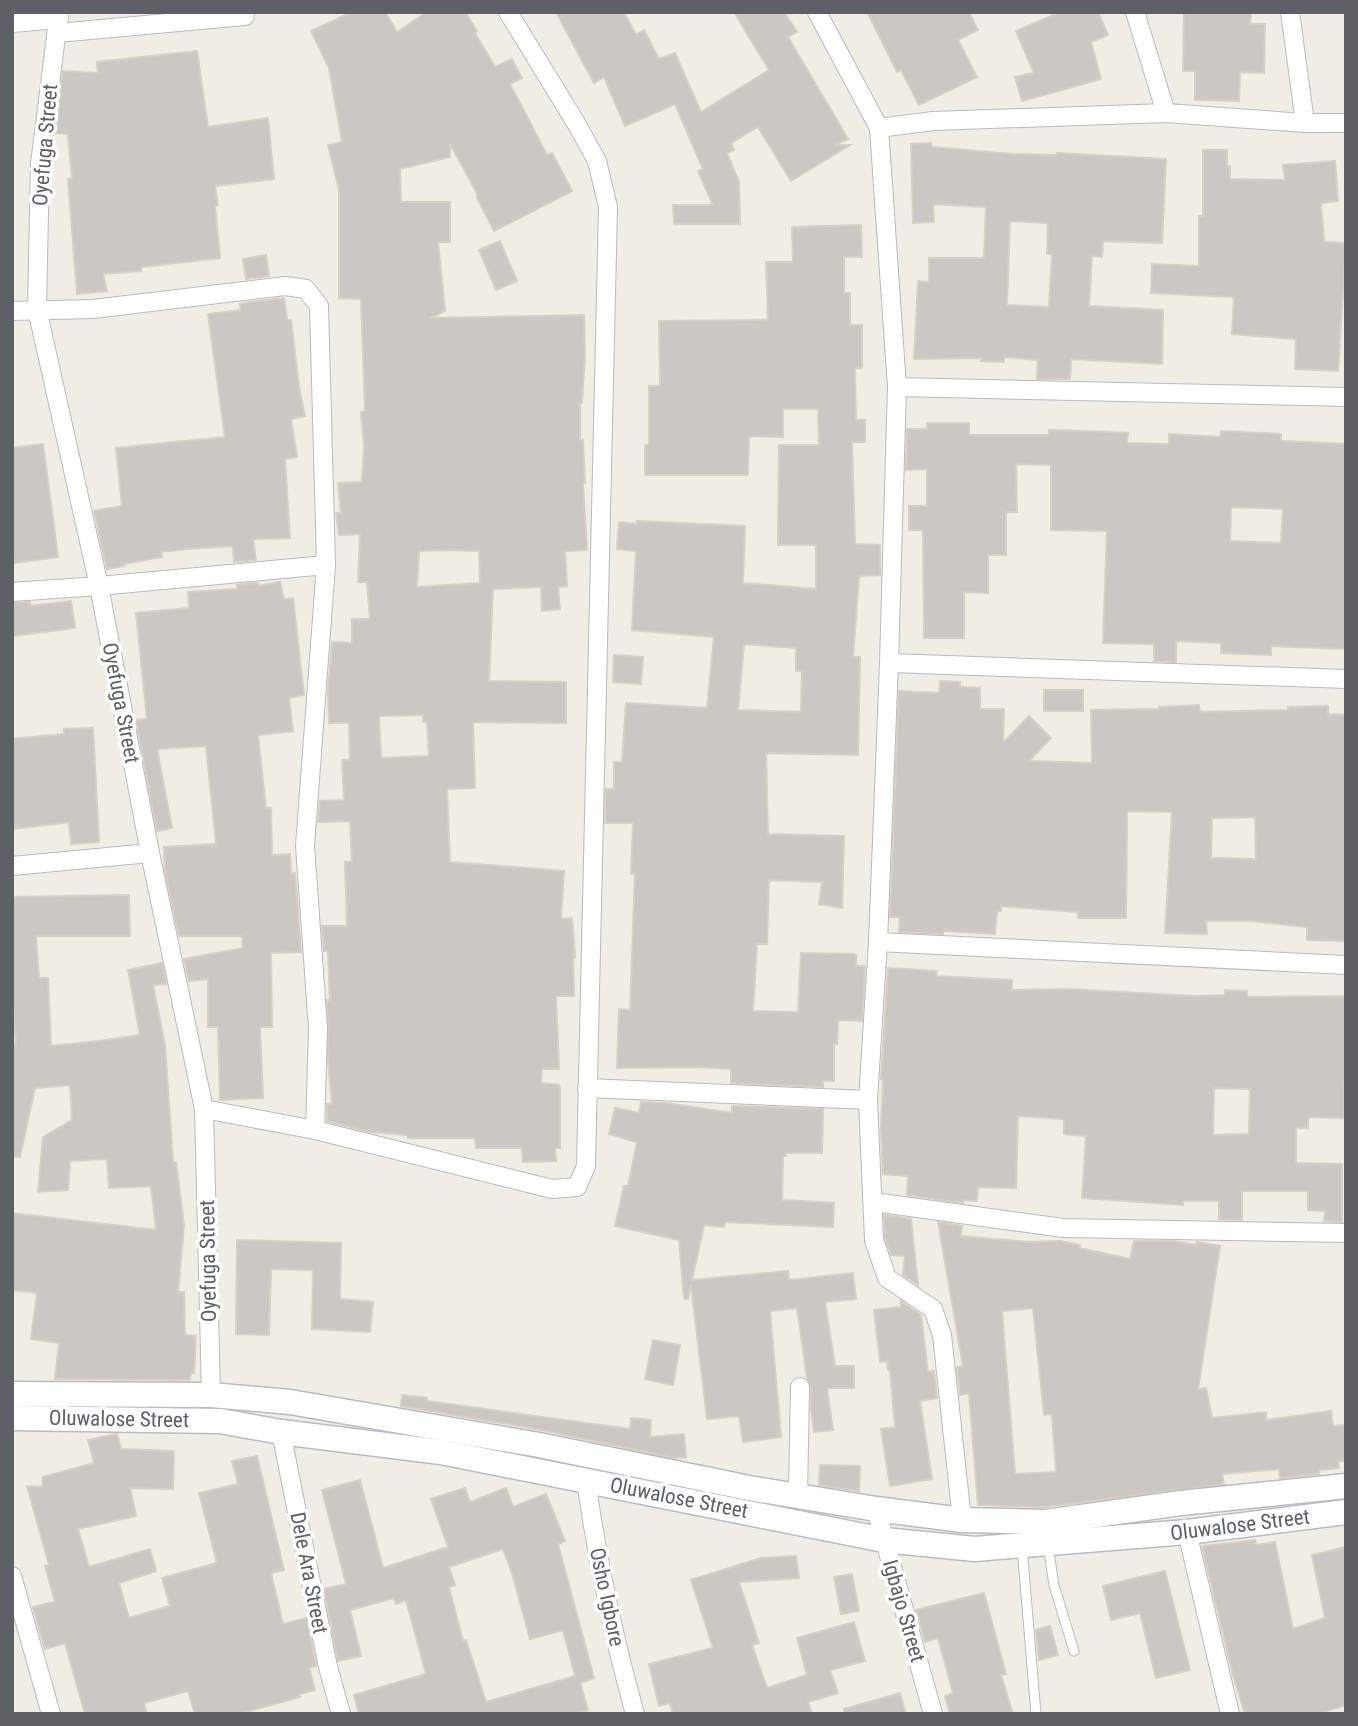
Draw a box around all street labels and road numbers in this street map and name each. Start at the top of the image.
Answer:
street label: Oyefuga Street [28,83,62,207]
street label: Oyefuga Street [98,641,144,765]
street label: Oyefuga Street [195,1200,221,1322]
street label: Oluwalose Street [49,1406,189,1432]
street label: Oluwalose Street [608,1473,750,1523]
street label: Oluwalose Street [1169,1505,1311,1545]
street label: Dele Ara Street [285,1510,333,1636]
street label: Osho Igbore [585,1545,629,1649]
street label: Igbajo Street [878,1557,930,1665]

